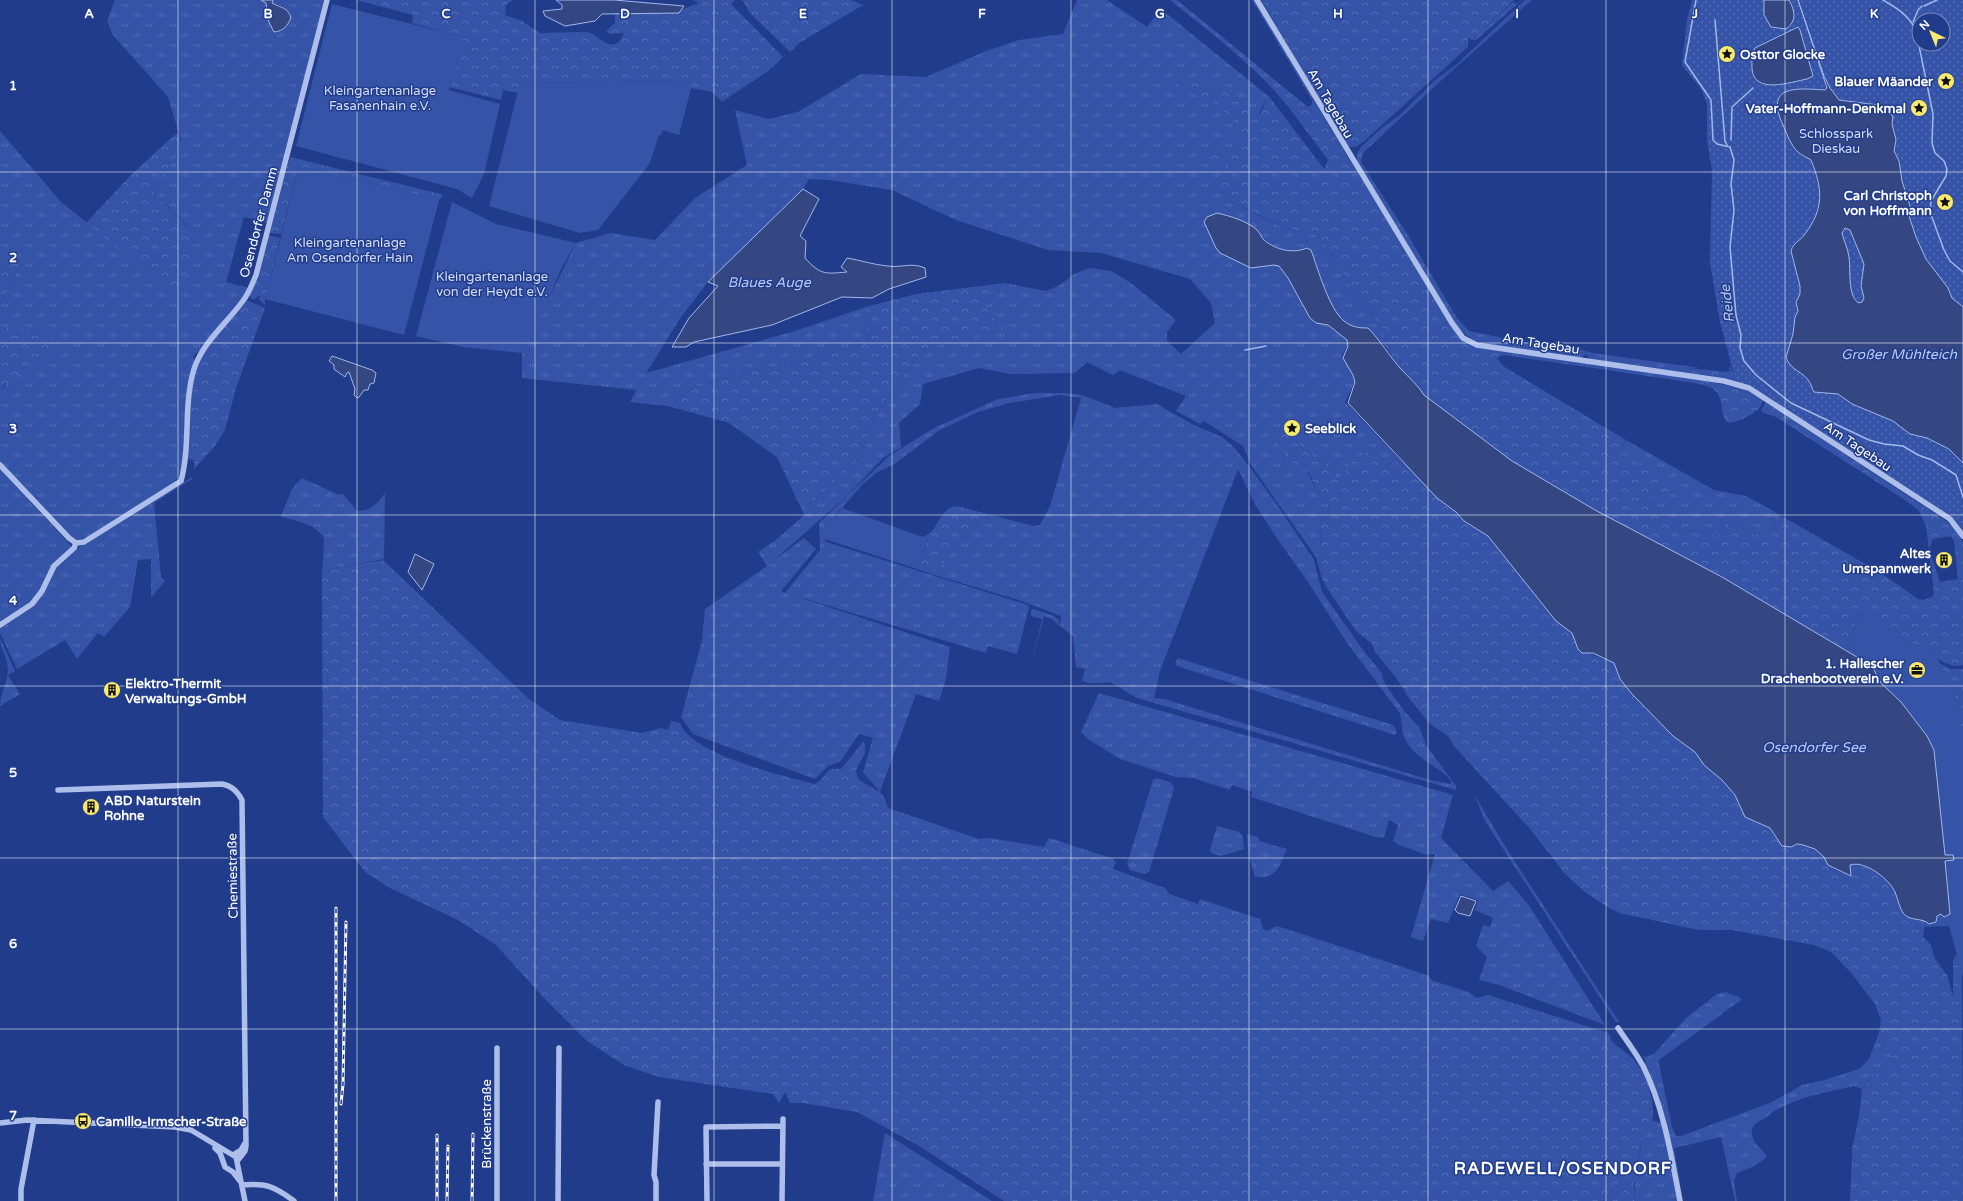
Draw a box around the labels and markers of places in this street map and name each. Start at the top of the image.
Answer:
place icon: Osttor Glocke [1717,44,1737,64]
place label: Osttor Glocke [1740,47,1826,63]
place icon: Blauer Mäander [1936,71,1956,91]
place label: Blauer Mäander [1834,74,1934,90]
place icon: Vater-Hoffmann-Denkmal [1909,98,1929,118]
place label: Vater-Hoffmann-Denkmal [1746,101,1906,117]
place label: Carl Christoph von Hoffmann [1843,188,1932,219]
place icon: Carl Christoph von Hoffmann [1935,192,1955,212]
place icon: Seeblick [1282,418,1302,438]
place label: Seeblick [1305,421,1356,437]
place label: Altes Umspannwerk [1842,546,1931,577]
building icon: Altes Umspannwerk [1934,550,1954,570]
place label: 1. Hallescher Drachenbootverein e.V. [1761,656,1905,687]
office icon: 1. Hallescher Drachenbootverein e.V. [1907,660,1927,680]
place label: Elektro-Thermit Verwaltungs-GmbH [125,676,247,707]
building icon: Elektro-Thermit Verwaltungs-GmbH [102,680,122,700]
place label: ABD Naturstein Rohne [104,793,201,824]
building icon: ABD Naturstein Rohne [81,797,101,817]
bus stop icon: Camillo-Irmscher-Straße [73,1111,93,1131]
place label: Camillo-Irmscher-Straße [96,1114,247,1130]

